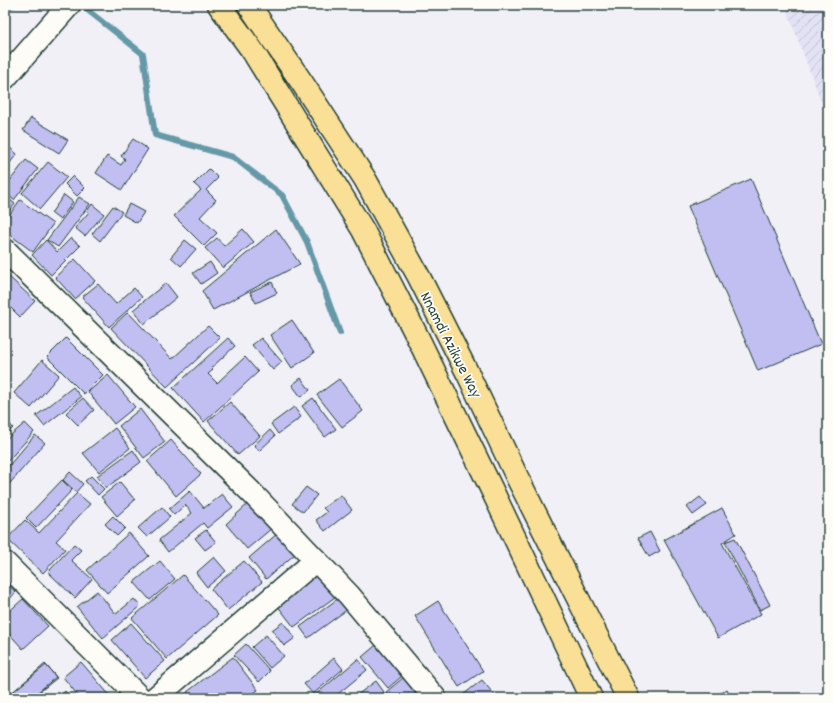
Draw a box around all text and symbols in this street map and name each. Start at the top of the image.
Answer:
street label: Nnamdi Azikwe Way [413,288,487,403]

